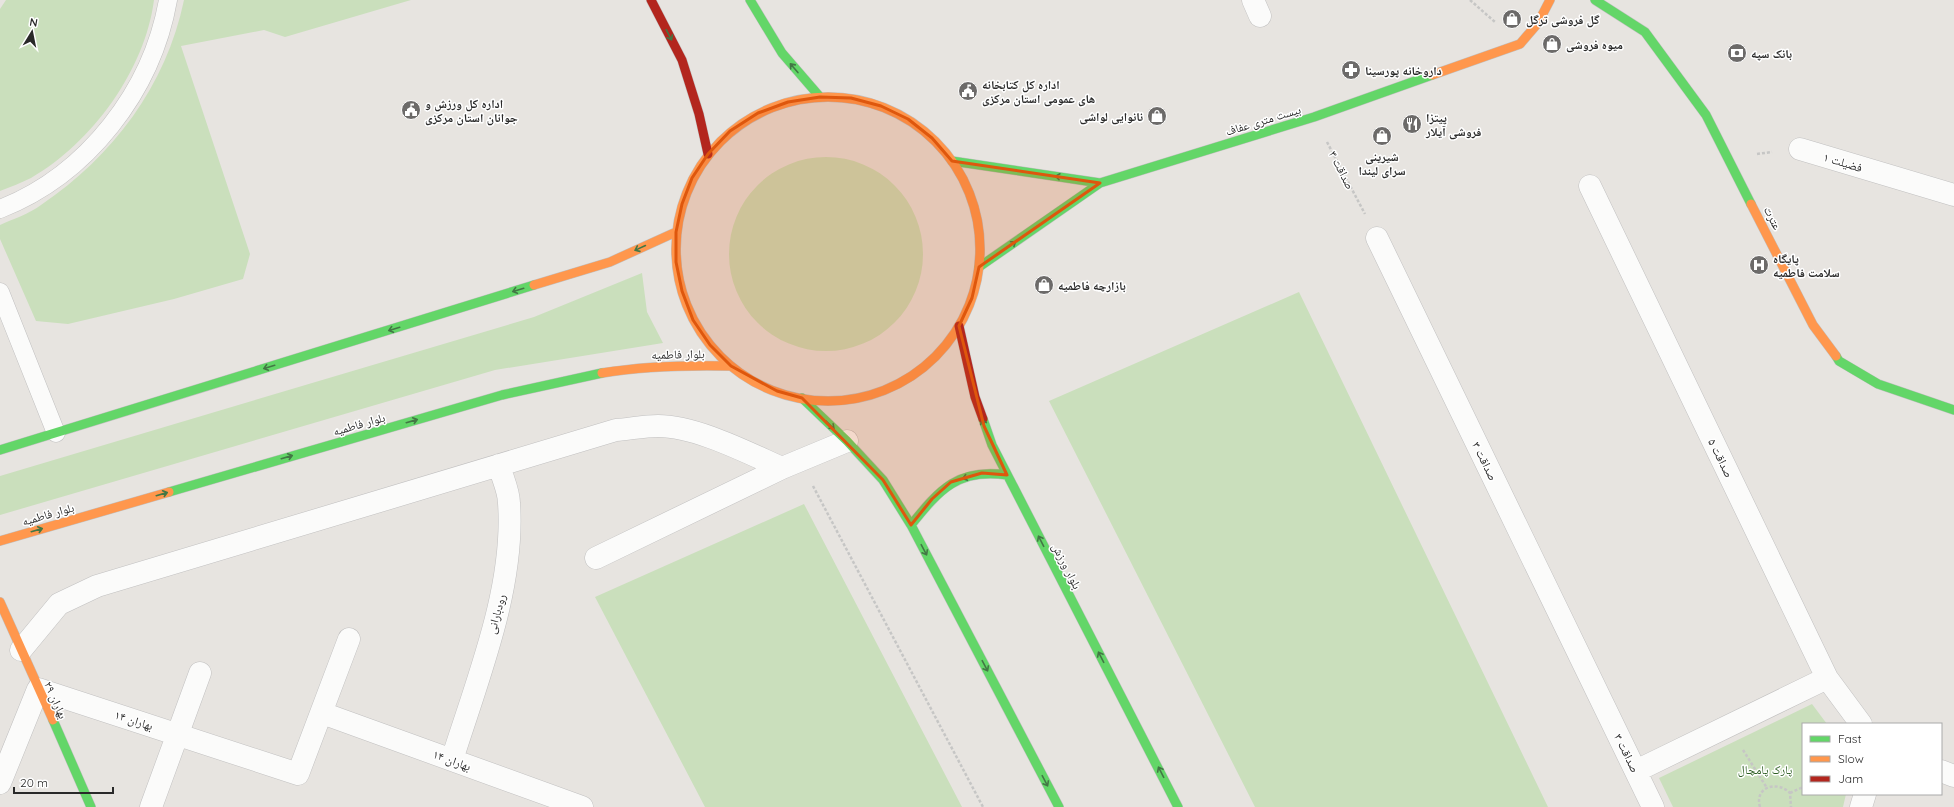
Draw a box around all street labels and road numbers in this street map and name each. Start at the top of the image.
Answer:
street label: بیست متری عفاف [1224,101,1303,139]
street label: صداقت ۳ [1326,148,1358,192]
street label: فضیلت ۱ [1822,149,1864,175]
street label: عترت [1761,204,1785,232]
street label: بلوار فاطمیه [651,346,705,362]
street label: بلوار فاطمیه [331,409,387,439]
street label: صداقت ۵ [1705,436,1737,480]
street label: صداقت ۳ [1469,439,1501,483]
street label: بلوار فاطمیه [20,499,76,529]
street label: بلوار ورزش [1049,540,1085,592]
street label: رودبارانی [484,592,509,636]
street label: بهاران ۲۹ [41,679,71,721]
street label: بهاران ۱۴ [113,707,155,734]
street label: صداقت ۳ [1611,731,1643,775]
street label: بهاران ۱۴ [431,746,473,774]

